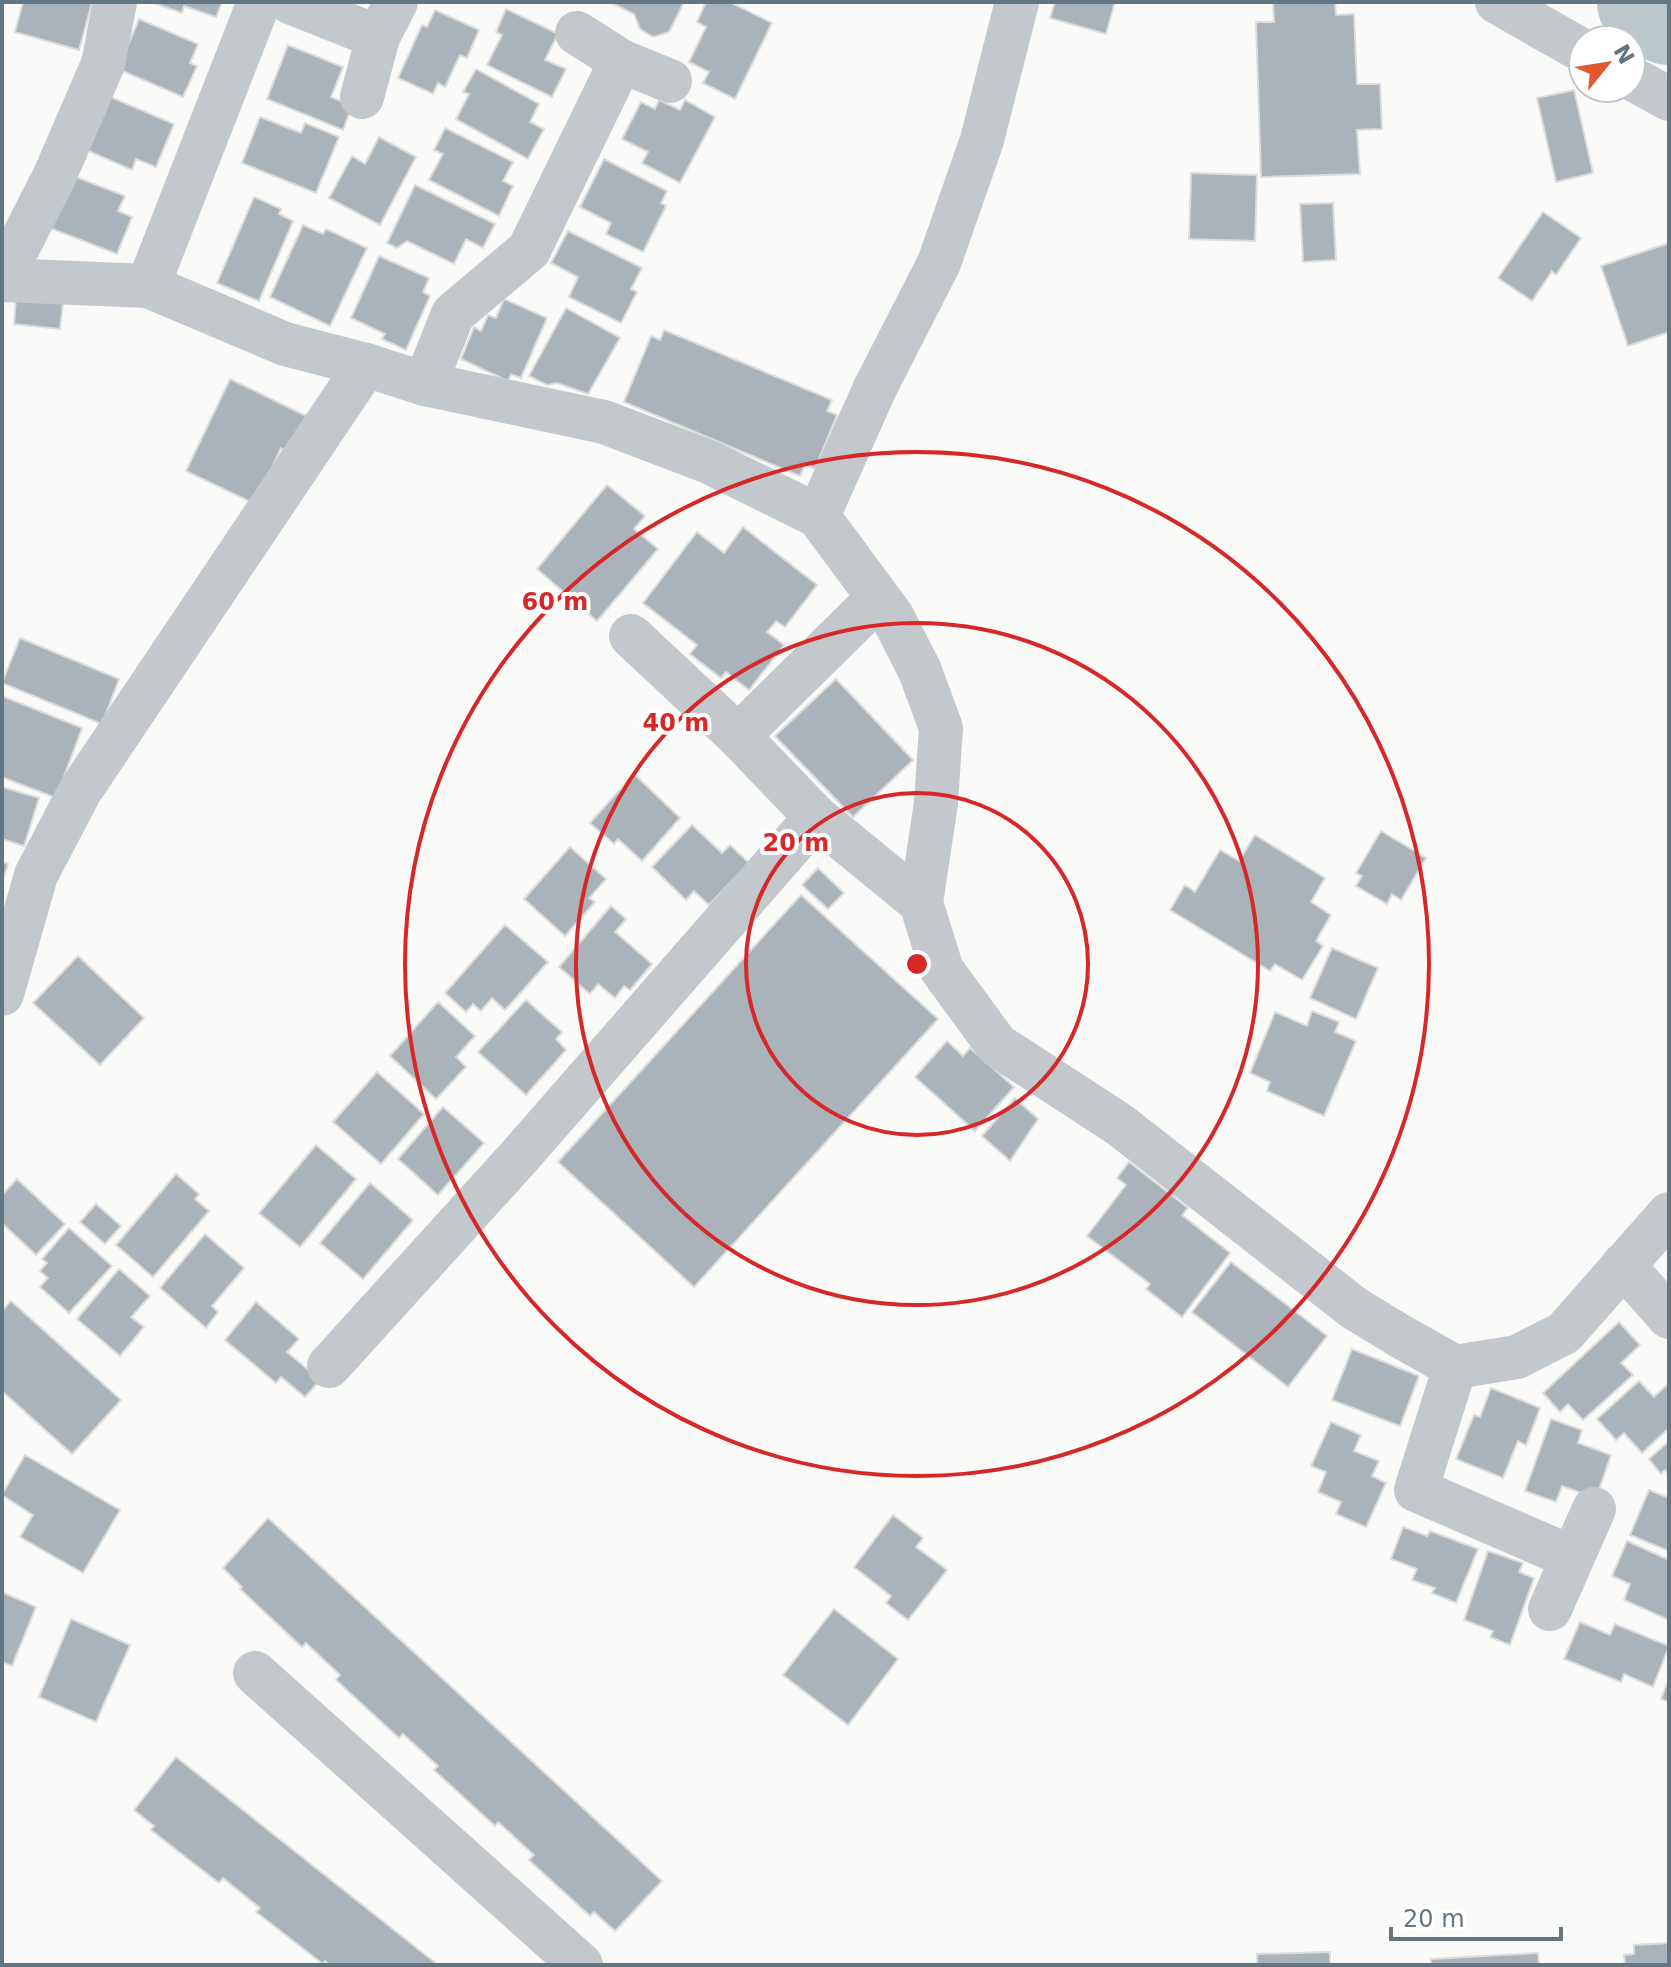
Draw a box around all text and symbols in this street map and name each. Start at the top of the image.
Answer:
north arrow [1567,24,1647,104]
text: N [1608,40,1639,68]
text: 60 m [522,588,588,616]
text: 40 m [643,709,709,737]
text: 20 m [763,829,829,857]
centre of rings [903,950,931,978]
scale bar [1391,1891,1561,1941]
text: 20 m [1403,1905,1465,1933]

